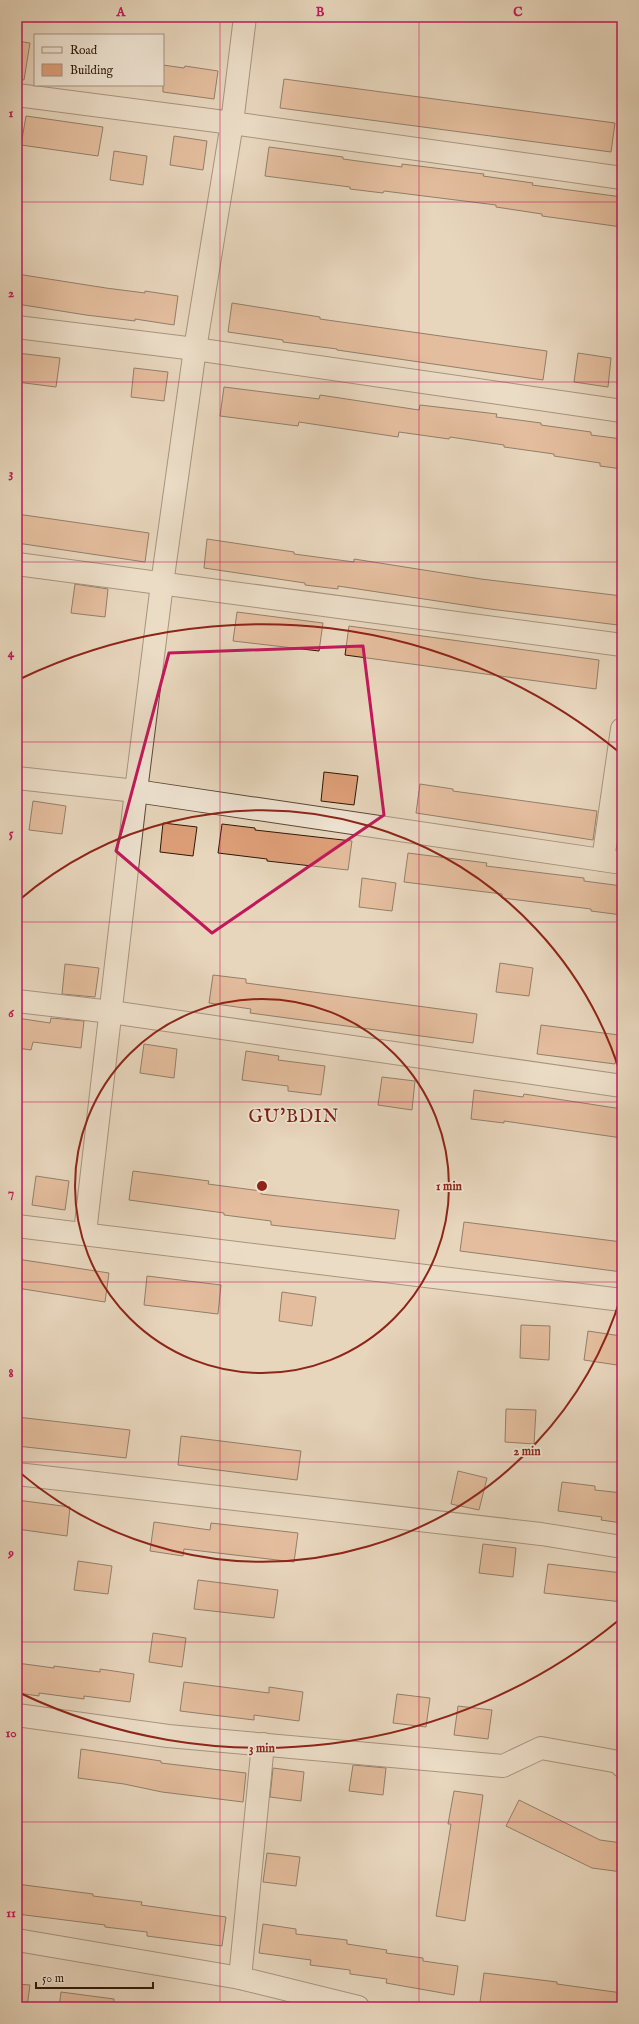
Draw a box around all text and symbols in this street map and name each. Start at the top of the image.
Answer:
text: A [116,4,127,21]
text: B [316,4,325,21]
text: C [513,4,523,21]
legend [34,34,164,86]
text: Road [70,43,98,58]
text: Building [70,63,114,78]
text: 1 [9,105,14,122]
text: 2 [8,285,14,302]
text: 3 [9,465,14,482]
text: 4 [8,645,15,662]
text: 5 [9,825,14,842]
text: 6 [8,1005,14,1022]
district label: GU'BDIN [249,1106,339,1129]
centre of rings [255,1179,269,1193]
text: 1 min [436,1179,463,1194]
text: 7 [8,1185,14,1202]
text: 8 [8,1365,14,1382]
text: 2 min [513,1444,541,1459]
text: 9 [7,1545,14,1562]
text: 10 [5,1725,17,1742]
text: 3 min [249,1741,276,1756]
text: 11 [6,1905,16,1922]
scale bar [36,1964,153,1990]
text: 50 m [42,1971,64,1986]

